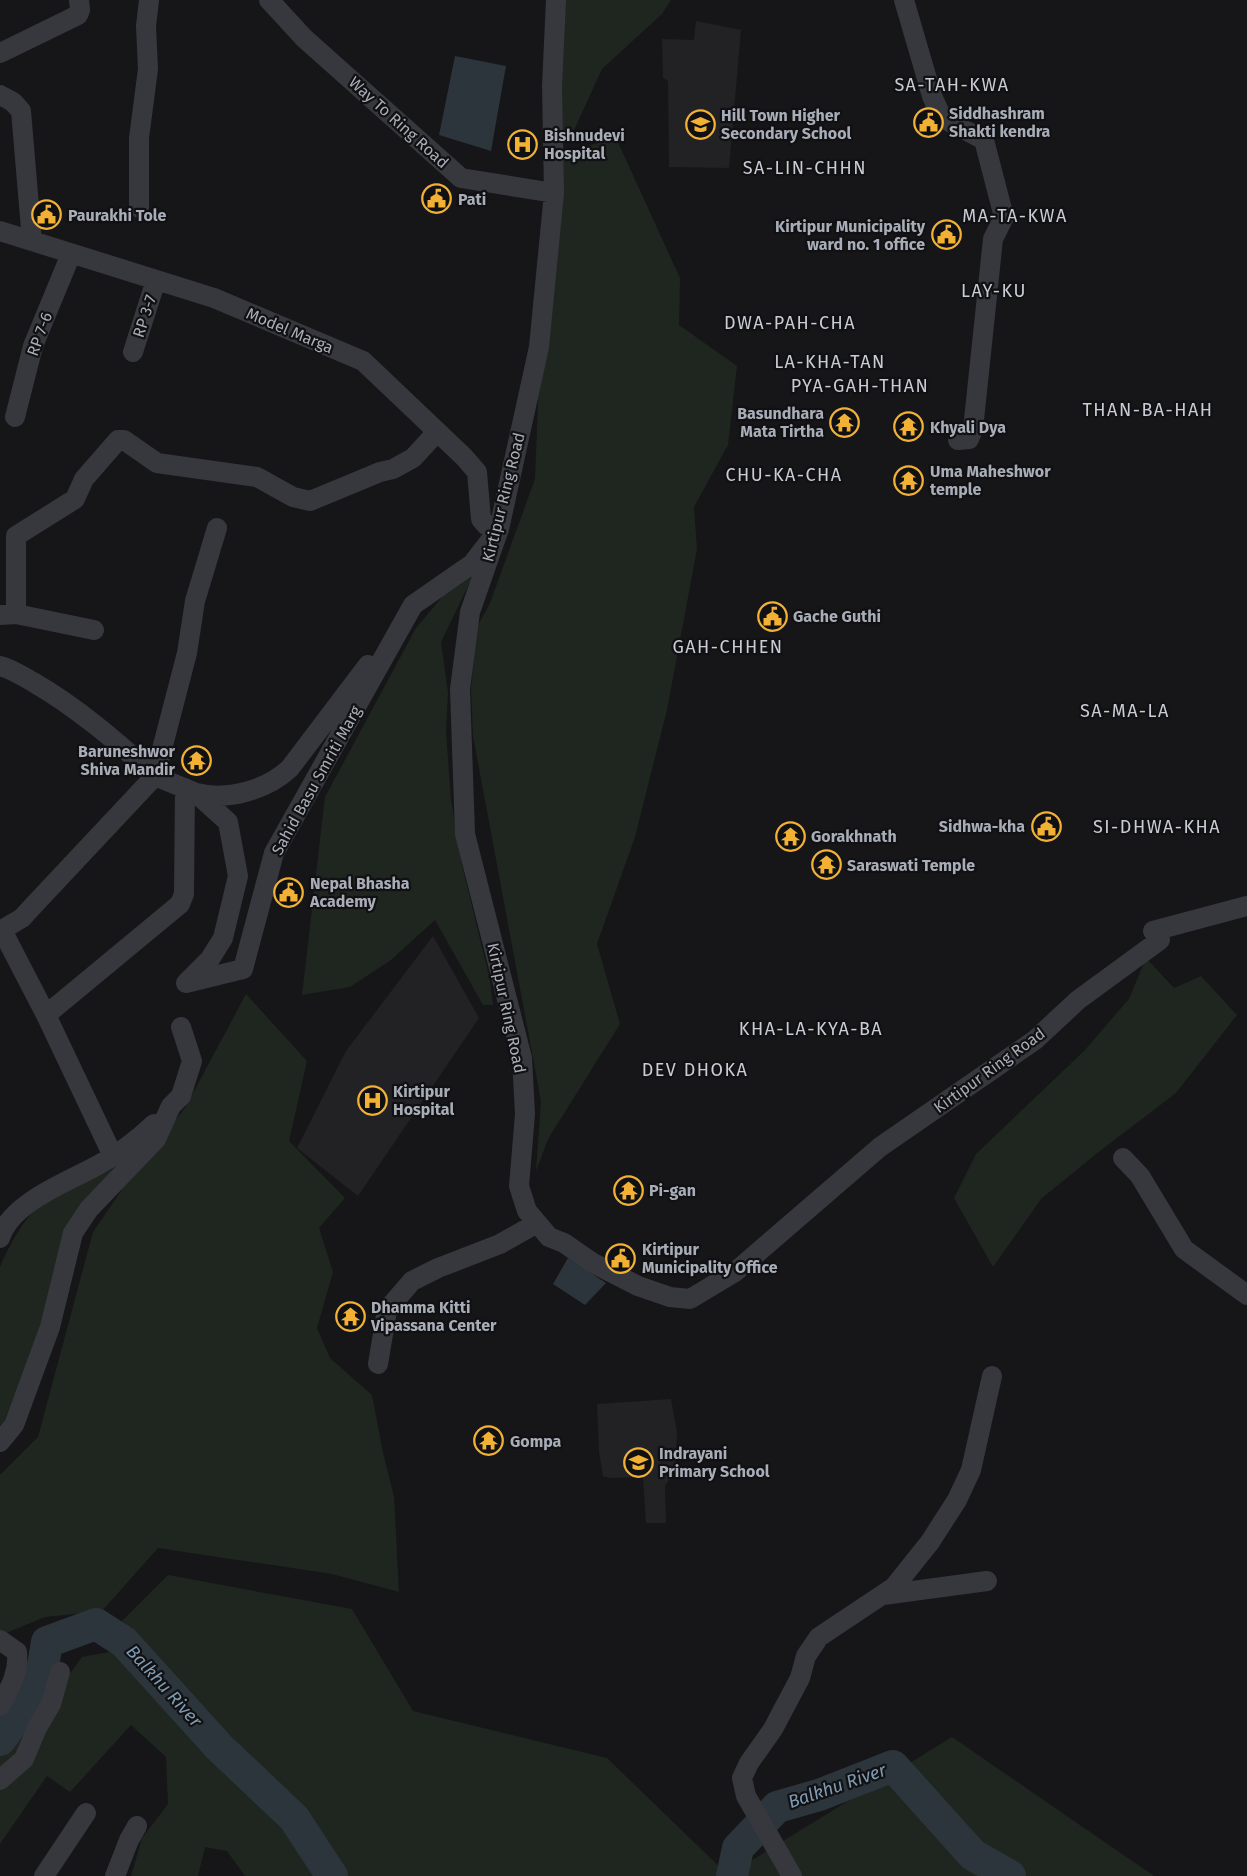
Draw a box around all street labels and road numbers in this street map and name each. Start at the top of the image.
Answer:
street label: Way To Ring Road [345,73,452,172]
street label: RP 3-7 [129,292,160,340]
street label: Model Marga [243,304,336,357]
street label: RP 7-6 [23,310,56,359]
street label: Kirtipur Ring Road [478,430,529,564]
street label: Sahid Basu Smriti Marg [268,702,366,858]
street label: Kirtipur Ring Road [483,941,530,1075]
street label: Kirtipur Ring Road [930,1024,1049,1117]

